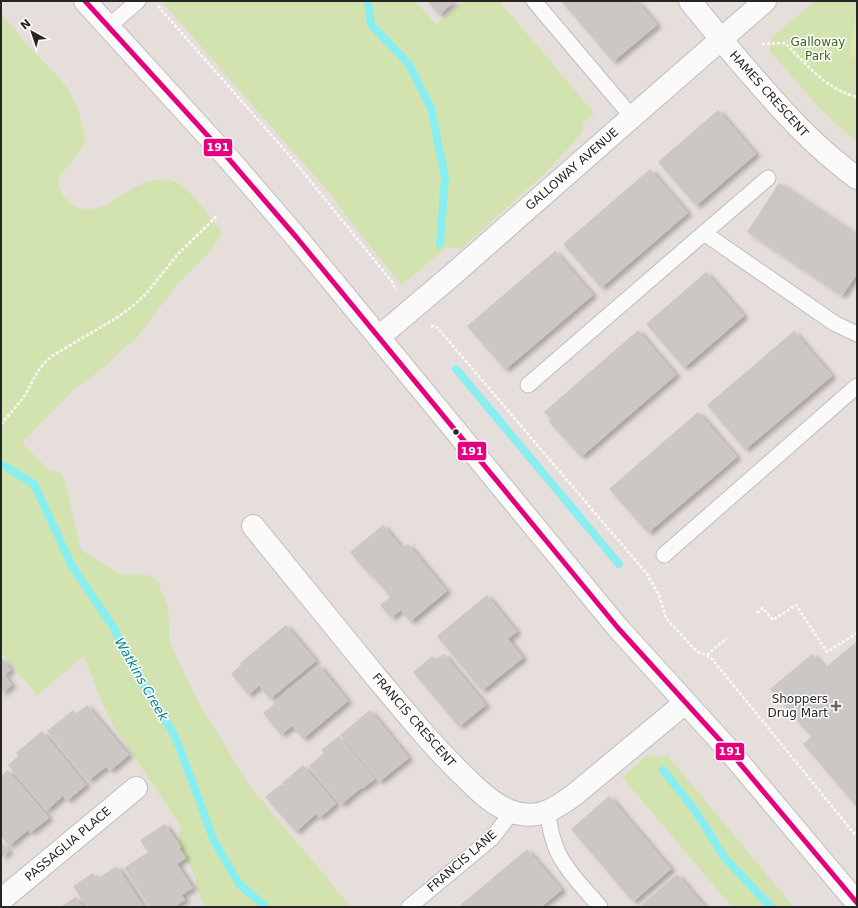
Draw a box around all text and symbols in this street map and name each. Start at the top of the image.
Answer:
north arrow [12,12,52,52]
text: N [18,17,34,33]
park label: Galloway Park [791,35,845,63]
street label: HAMES CRESCENT [727,48,812,140]
street label: GALLOWAY AVENUE [523,125,621,213]
line badge: 191 [203,138,233,157]
text: 191 [207,141,229,154]
unlabelled marker [451,427,461,437]
line badge: 191 [457,441,487,461]
text: 191 [461,445,483,458]
water label: Watkins Creek [112,635,172,724]
street label: FRANCIS CRESCENT [370,670,459,770]
place label: Shoppers Drug Mart [767,692,828,720]
marker: Shoppers Drug Mart [831,701,841,711]
line badge: 191 [715,742,745,761]
text: 191 [719,745,741,758]
street label: PASSAGLIA PLACE [22,804,114,884]
street label: FRANCIS LANE [425,827,499,895]

